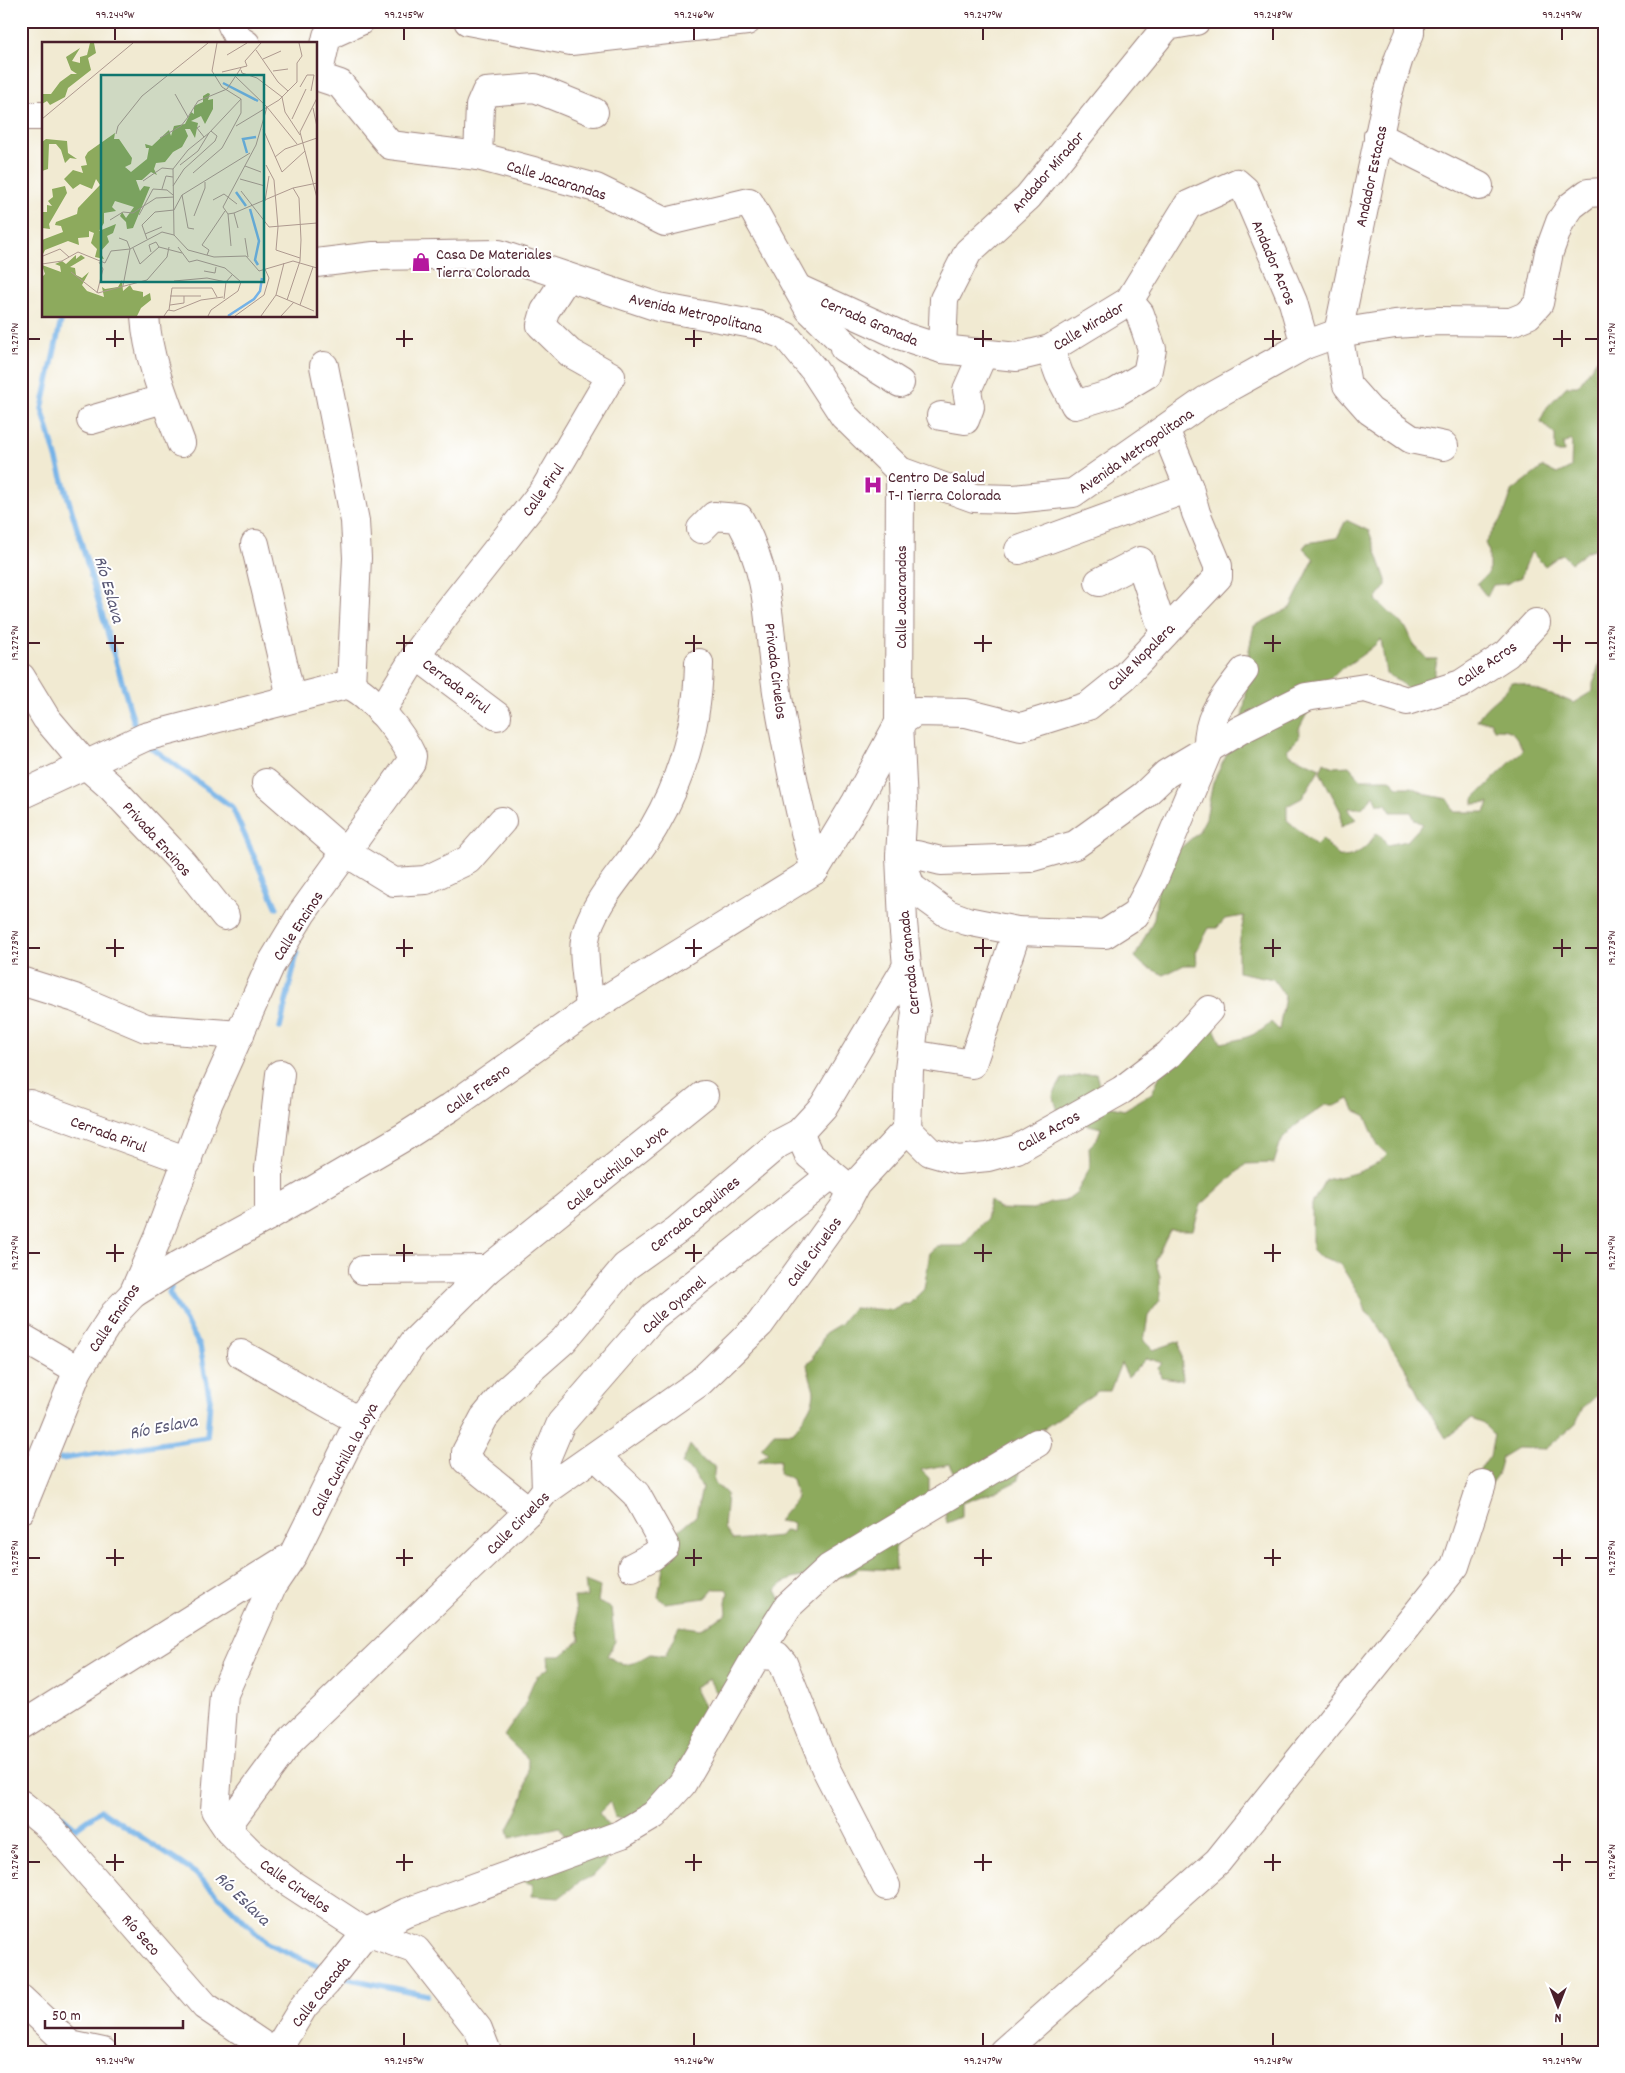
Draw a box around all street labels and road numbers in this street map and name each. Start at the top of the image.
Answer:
street label: Andador Estacas [1350,123,1395,230]
street label: Andador Mirador [1007,127,1091,219]
street label: Calle Jacarandas [503,155,609,208]
street label: Andador Acros [1244,217,1301,309]
street label: Avenida Metropolitana [626,288,765,341]
street label: Cerrada Granada [816,291,922,353]
street label: Calle Mirador [1049,297,1130,358]
street label: Avenida Metropolitana [1074,403,1199,501]
street label: Calle Pirul [517,459,571,522]
street label: Calle Jacarandas [891,545,914,649]
street label: Calle Nopalera [1103,618,1181,697]
street label: Privada Ciruelos [757,622,792,721]
street label: Calle Acros [1452,636,1523,694]
street label: Cerrada Pirul [417,654,494,720]
street label: Privada Encinos [116,797,196,883]
street label: Calle Encinos [268,887,330,966]
street label: Cerrada Granada [894,909,927,1016]
street label: Calle Fresno [441,1059,516,1121]
street label: Calle Acros [1014,1105,1085,1159]
street label: Cerrada Pirul [67,1111,150,1160]
street label: Calle Cuchilla la Joya [561,1120,674,1217]
street label: Cerrada Capulines [645,1171,746,1259]
street label: Calle Ciruelos [782,1212,849,1292]
street label: Calle Oyamel [637,1271,712,1340]
street label: Calle Encinos [83,1279,147,1358]
street label: Calle Cuchilla la Joya [305,1399,385,1521]
street label: Calle Ciruelos [482,1486,556,1561]
street label: Calle Ciruelos [254,1854,335,1920]
street label: Río Seco [115,1910,165,1962]
street label: Calle Cascada [287,1952,357,2033]

